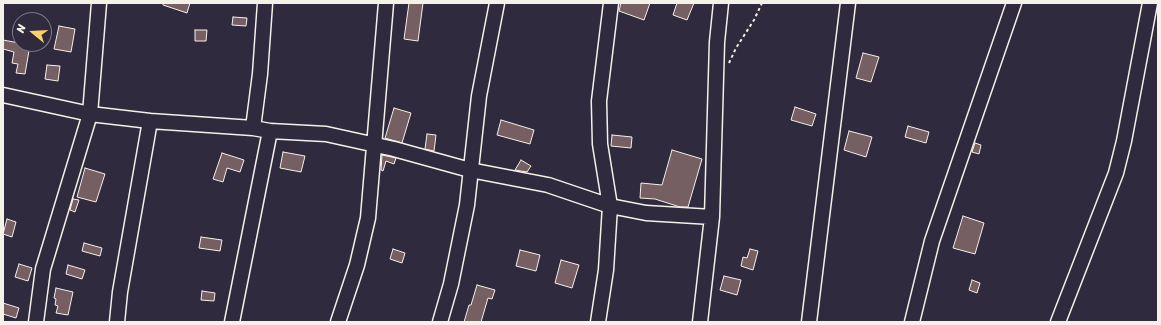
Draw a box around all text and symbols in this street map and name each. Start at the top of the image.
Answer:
north arrow [12,12,52,52]
text: N [11,22,31,35]

